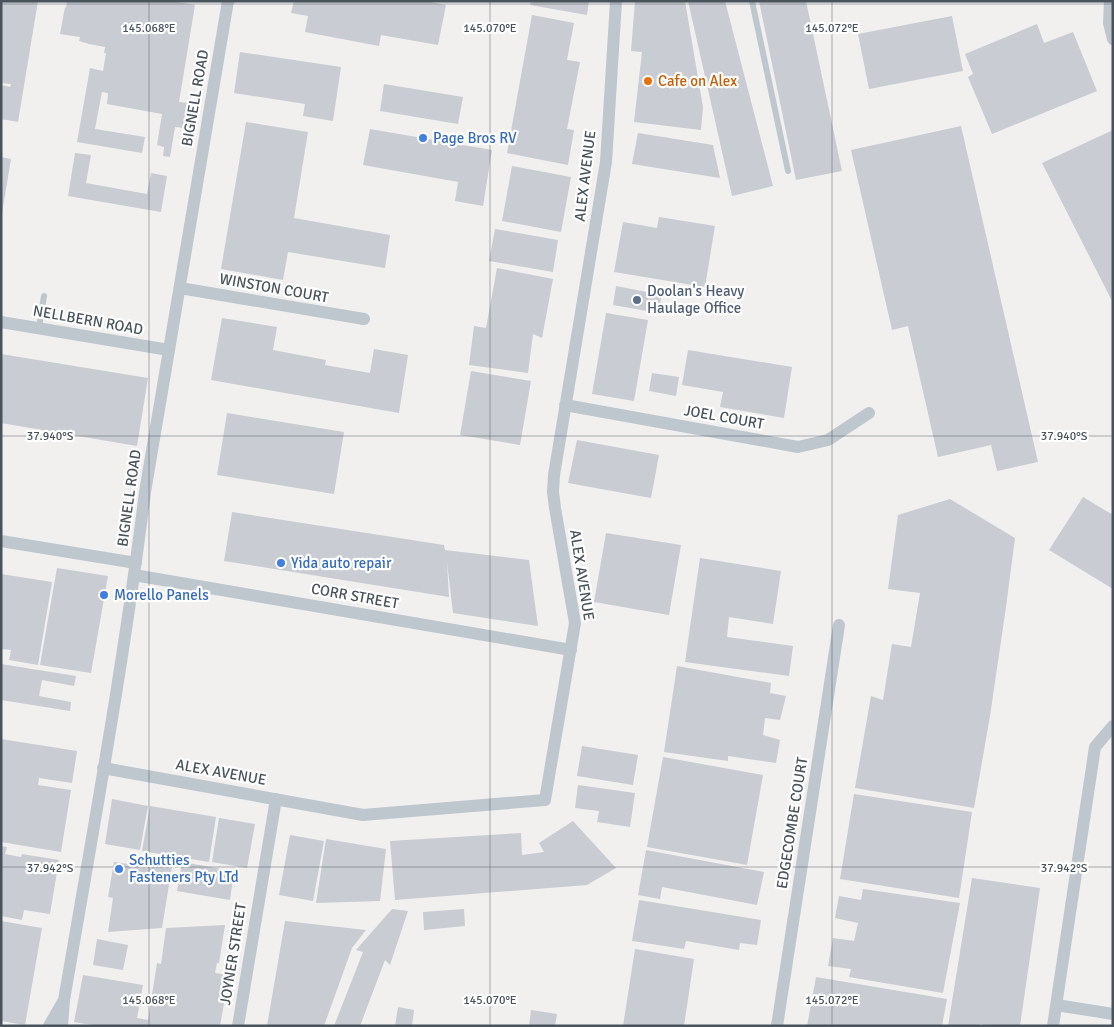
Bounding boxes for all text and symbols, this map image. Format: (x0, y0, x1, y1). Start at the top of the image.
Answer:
text: 145.068°E (122, 21, 176, 36)
text: 145.070°E (463, 21, 517, 36)
text: 145.072°E (805, 21, 859, 36)
street label: BIGNELL ROAD (178, 48, 212, 148)
place label: Cafe on Alex (658, 72, 737, 90)
marker: Cafe on Alex (642, 75, 654, 87)
place label: Page Bros RV (433, 129, 517, 147)
street label: ALEX AVENUE (570, 129, 600, 223)
marker: Page Bros RV (417, 132, 429, 144)
street label: WINSTON COURT (218, 270, 331, 307)
place label: Doolan's Heavy Haulage Office (647, 282, 744, 317)
marker: Doolan's Heavy Haulage Office (631, 294, 643, 306)
street label: NELLBERN ROAD (32, 301, 144, 339)
street label: JOEL COURT (683, 401, 766, 433)
text: 37.940°S (27, 429, 74, 444)
text: 37.940°S (1041, 429, 1088, 444)
street label: BIGNELL ROAD (113, 448, 145, 548)
street label: ALEX AVENUE (566, 528, 598, 622)
place label: Yida auto repair (291, 554, 392, 572)
marker: Yida auto repair (275, 557, 287, 569)
street label: CORR STREET (310, 579, 401, 613)
place label: Morello Panels (114, 586, 209, 604)
marker: Morello Panels (98, 589, 110, 601)
street label: ALEX AVENUE (174, 755, 268, 789)
street label: EDGECOMBE COURT (773, 755, 811, 890)
place label: Schutties Fasteners Pty LTd (129, 851, 239, 886)
text: 37.942°S (27, 861, 74, 876)
text: 37.942°S (1041, 861, 1088, 876)
marker: Schutties Fasteners Pty LTd (113, 863, 125, 875)
street label: JOYNER STREET (216, 901, 250, 1006)
text: 145.068°E (122, 993, 176, 1008)
text: 145.070°E (463, 993, 517, 1008)
text: 145.072°E (805, 993, 859, 1008)

